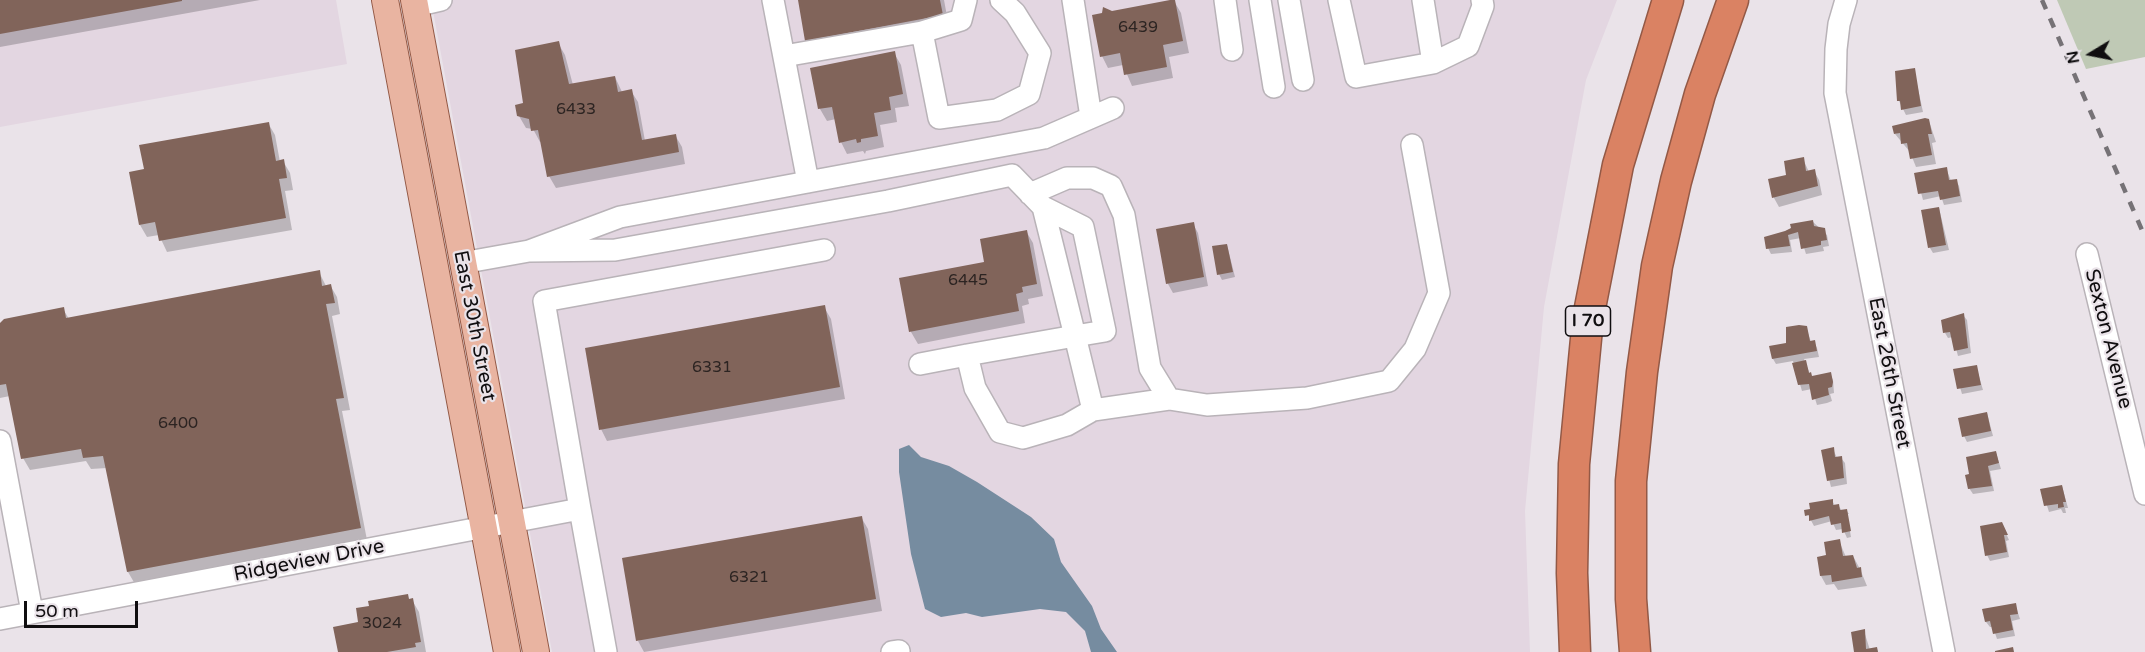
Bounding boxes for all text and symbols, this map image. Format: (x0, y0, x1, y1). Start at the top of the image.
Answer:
house number: 6439 (1118, 18, 1158, 38)
north arrow (2061, 24, 2121, 84)
text: N (2062, 49, 2084, 65)
house number: 6433 (556, 100, 596, 120)
street label: East 30th Street (448, 248, 500, 404)
street label: Sexton Avenue (2079, 267, 2137, 411)
house number: 6445 (948, 271, 988, 291)
street label: East 26th Street (1863, 295, 1915, 451)
road number: I 70 (1566, 306, 1610, 336)
house number: 6331 (692, 358, 732, 378)
house number: 6400 (158, 414, 198, 434)
street label: Ridgeview Drive (232, 535, 386, 587)
house number: 6321 (729, 568, 769, 588)
scale bar (27, 589, 141, 627)
text: 50 m (35, 600, 79, 622)
house number: 3024 (362, 614, 402, 634)

